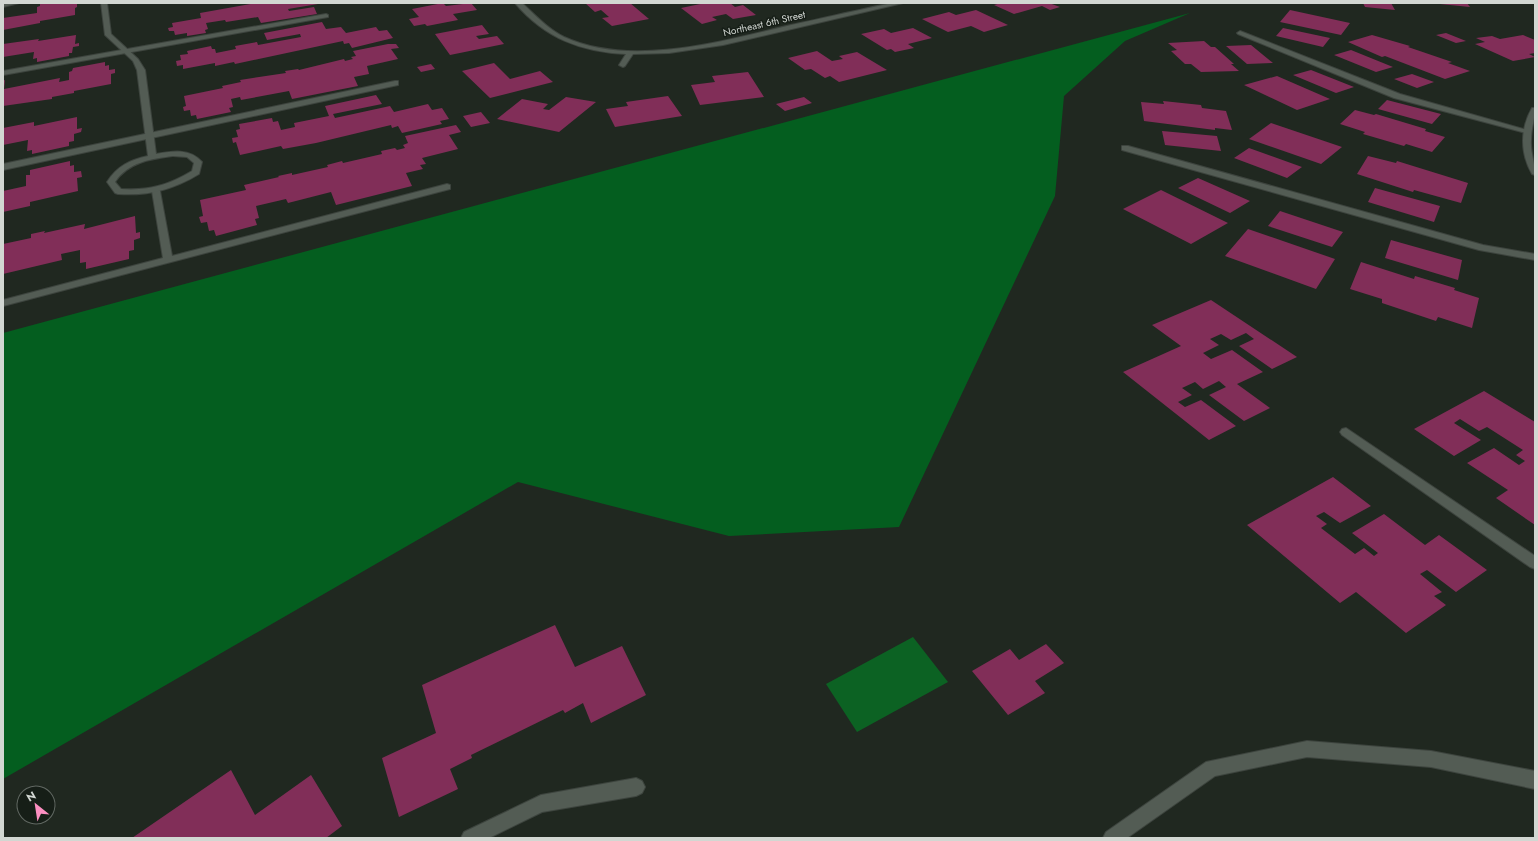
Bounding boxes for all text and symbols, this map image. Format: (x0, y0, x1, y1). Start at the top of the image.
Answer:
street label: Northeast 6th Street (722, 7, 807, 40)
north arrow (16, 785, 56, 825)
text: N (23, 787, 39, 805)

